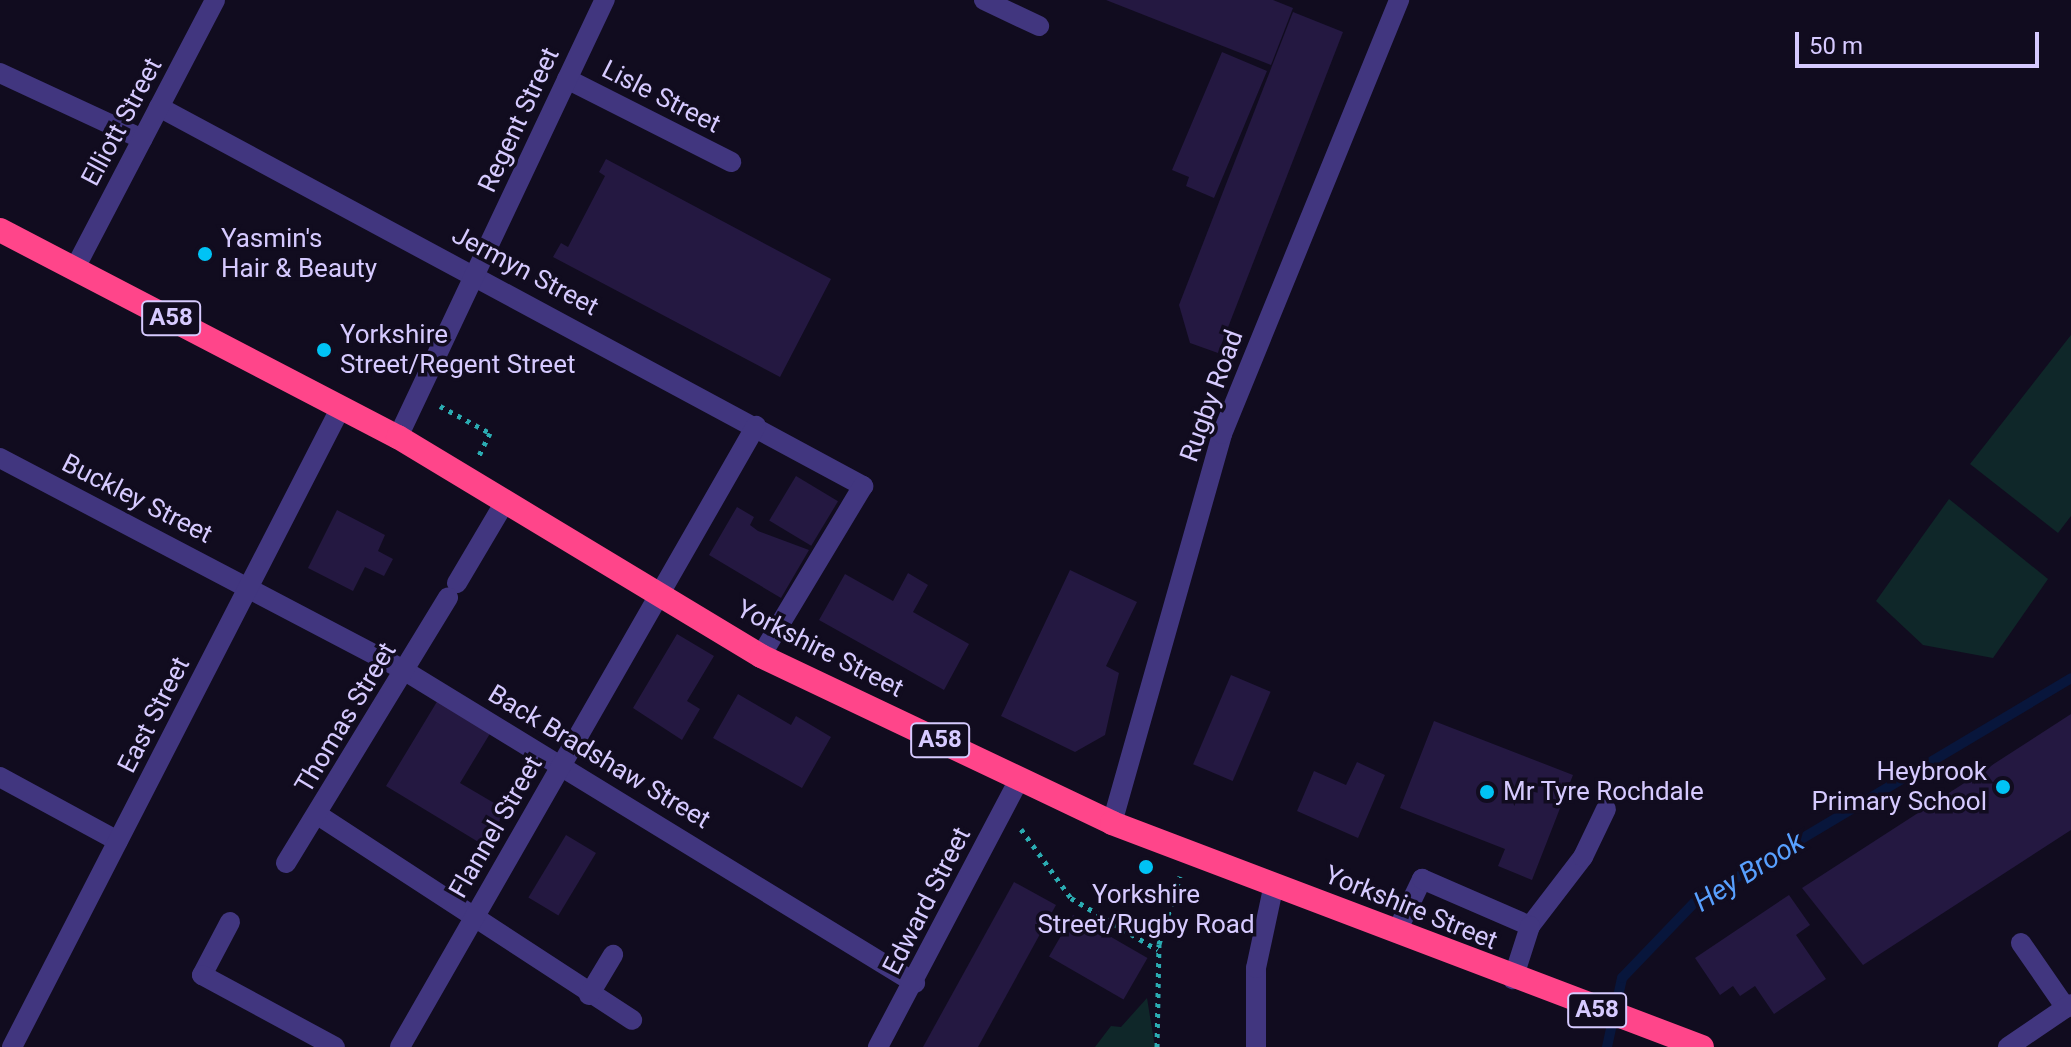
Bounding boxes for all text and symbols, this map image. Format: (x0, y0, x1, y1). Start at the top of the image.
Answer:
scale bar (1799, 16, 2043, 66)
text: 50 m (1809, 32, 1863, 60)
street label: Regent Street (472, 43, 566, 197)
street label: Elliott Street (75, 53, 169, 191)
street label: Lisle Street (596, 54, 726, 140)
street label: Jermyn Street (446, 219, 604, 323)
place label: Yasmin's Hair & Beauty (221, 223, 377, 284)
marker: Yasmin's Hair & Beauty (196, 245, 214, 263)
road number: A58 (141, 298, 201, 338)
place label: Yorkshire Street/Regent Street (340, 319, 575, 380)
street label: Rugby Road (1174, 326, 1250, 466)
marker: Yorkshire Street/Regent Street (315, 341, 333, 359)
street label: Buckley Street (57, 448, 217, 550)
street label: Yorkshire Street (731, 594, 909, 704)
street label: Thomas Street (289, 637, 403, 799)
street label: East Street (112, 652, 196, 778)
street label: Back Bradshaw Street (482, 678, 716, 836)
road number: A58 (910, 720, 970, 760)
street label: Flannel Street (443, 750, 549, 904)
place label: Heybrook Primary School (1811, 756, 1987, 818)
place label: Mr Tyre Rochdale (1503, 776, 1704, 808)
marker: Heybrook Primary School (1994, 778, 2012, 796)
marker: Mr Tyre Rochdale (1478, 783, 1496, 801)
street label: Edward Street (877, 822, 977, 980)
water label: Hey Brook (1688, 825, 1810, 919)
marker: Yorkshire Street/Rugby Road (1137, 858, 1155, 876)
street label: Yorkshire Street (1320, 859, 1502, 957)
place label: Yorkshire Street/Rugby Road (1037, 879, 1255, 940)
road number: A58 (1567, 990, 1627, 1030)

